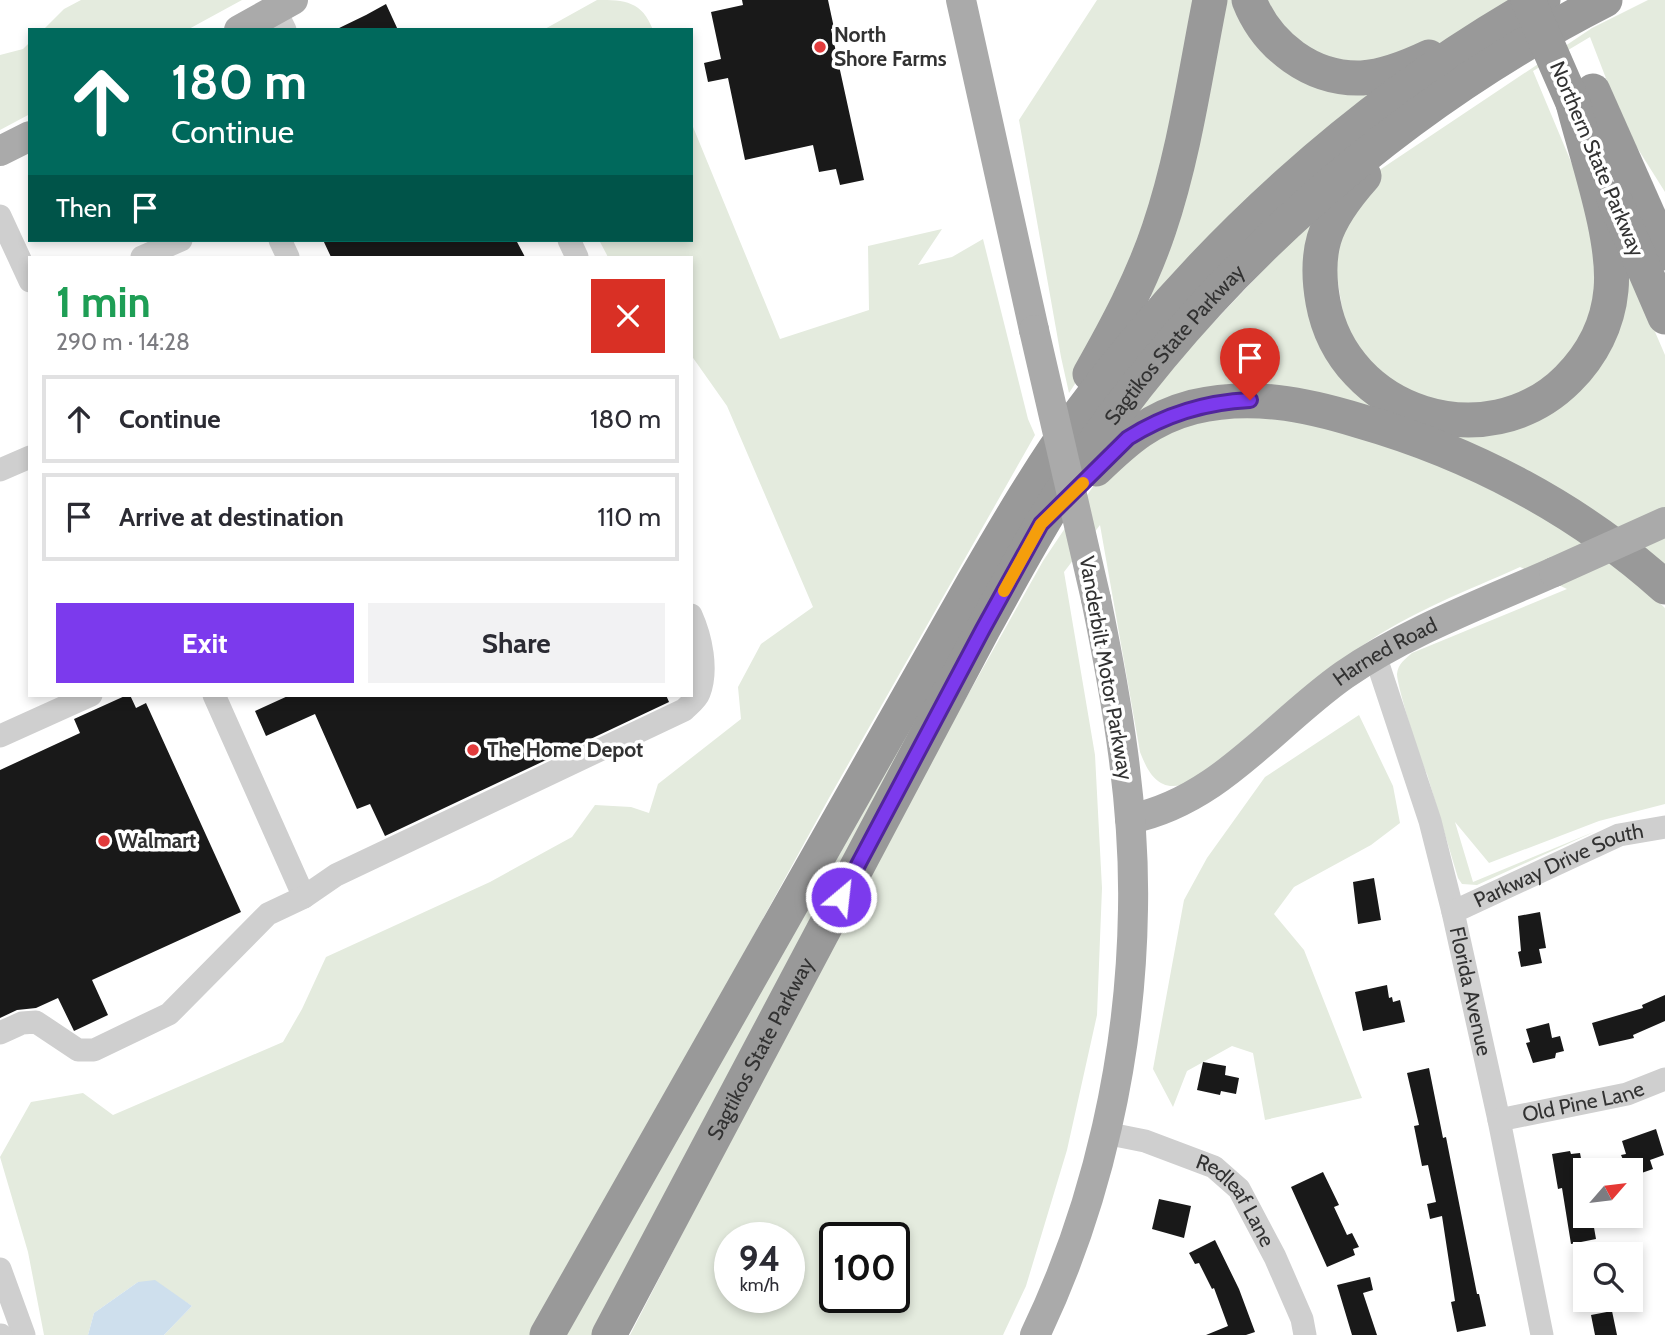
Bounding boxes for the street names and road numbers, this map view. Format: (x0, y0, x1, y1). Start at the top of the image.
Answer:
street label: Northern State Parkway (1545, 57, 1650, 261)
street label: Sagtikos State Parkway (1099, 259, 1250, 429)
street label: Vanderbilt Motor Parkway (1074, 554, 1139, 782)
street label: Harned Road (1328, 612, 1441, 691)
street label: Parkway Drive South (1470, 818, 1645, 913)
street label: Florida Avenue (1445, 924, 1498, 1058)
street label: Sagtikos State Parkway (702, 953, 819, 1144)
street label: Old Pine Lane (1520, 1075, 1648, 1127)
street label: Redleaf Lane (1193, 1148, 1280, 1251)

